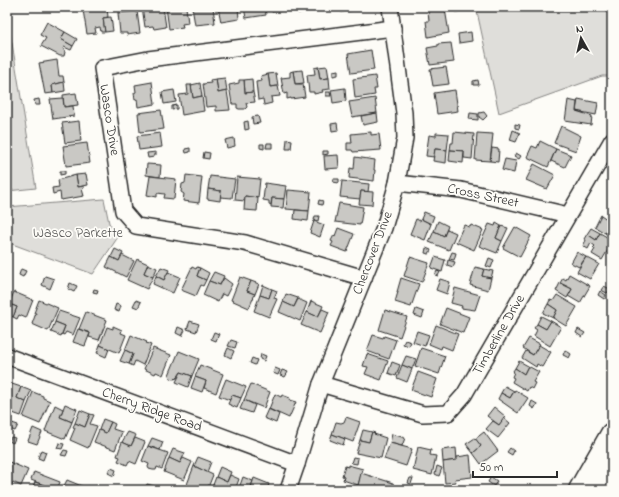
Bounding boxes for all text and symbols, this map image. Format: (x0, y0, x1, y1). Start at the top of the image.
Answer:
north arrow (561, 18, 601, 58)
text: N (575, 21, 585, 38)
street label: Wasco Drive (93, 83, 125, 158)
street label: Cross Street (445, 178, 521, 214)
street label: Chercover Drive (347, 208, 399, 298)
park label: Wasco Parkette (33, 223, 124, 244)
street label: Timberline Drive (467, 290, 531, 379)
street label: Cherry Ridge Road (99, 382, 205, 439)
scale bar (473, 453, 557, 479)
text: 50 m (479, 459, 503, 477)

